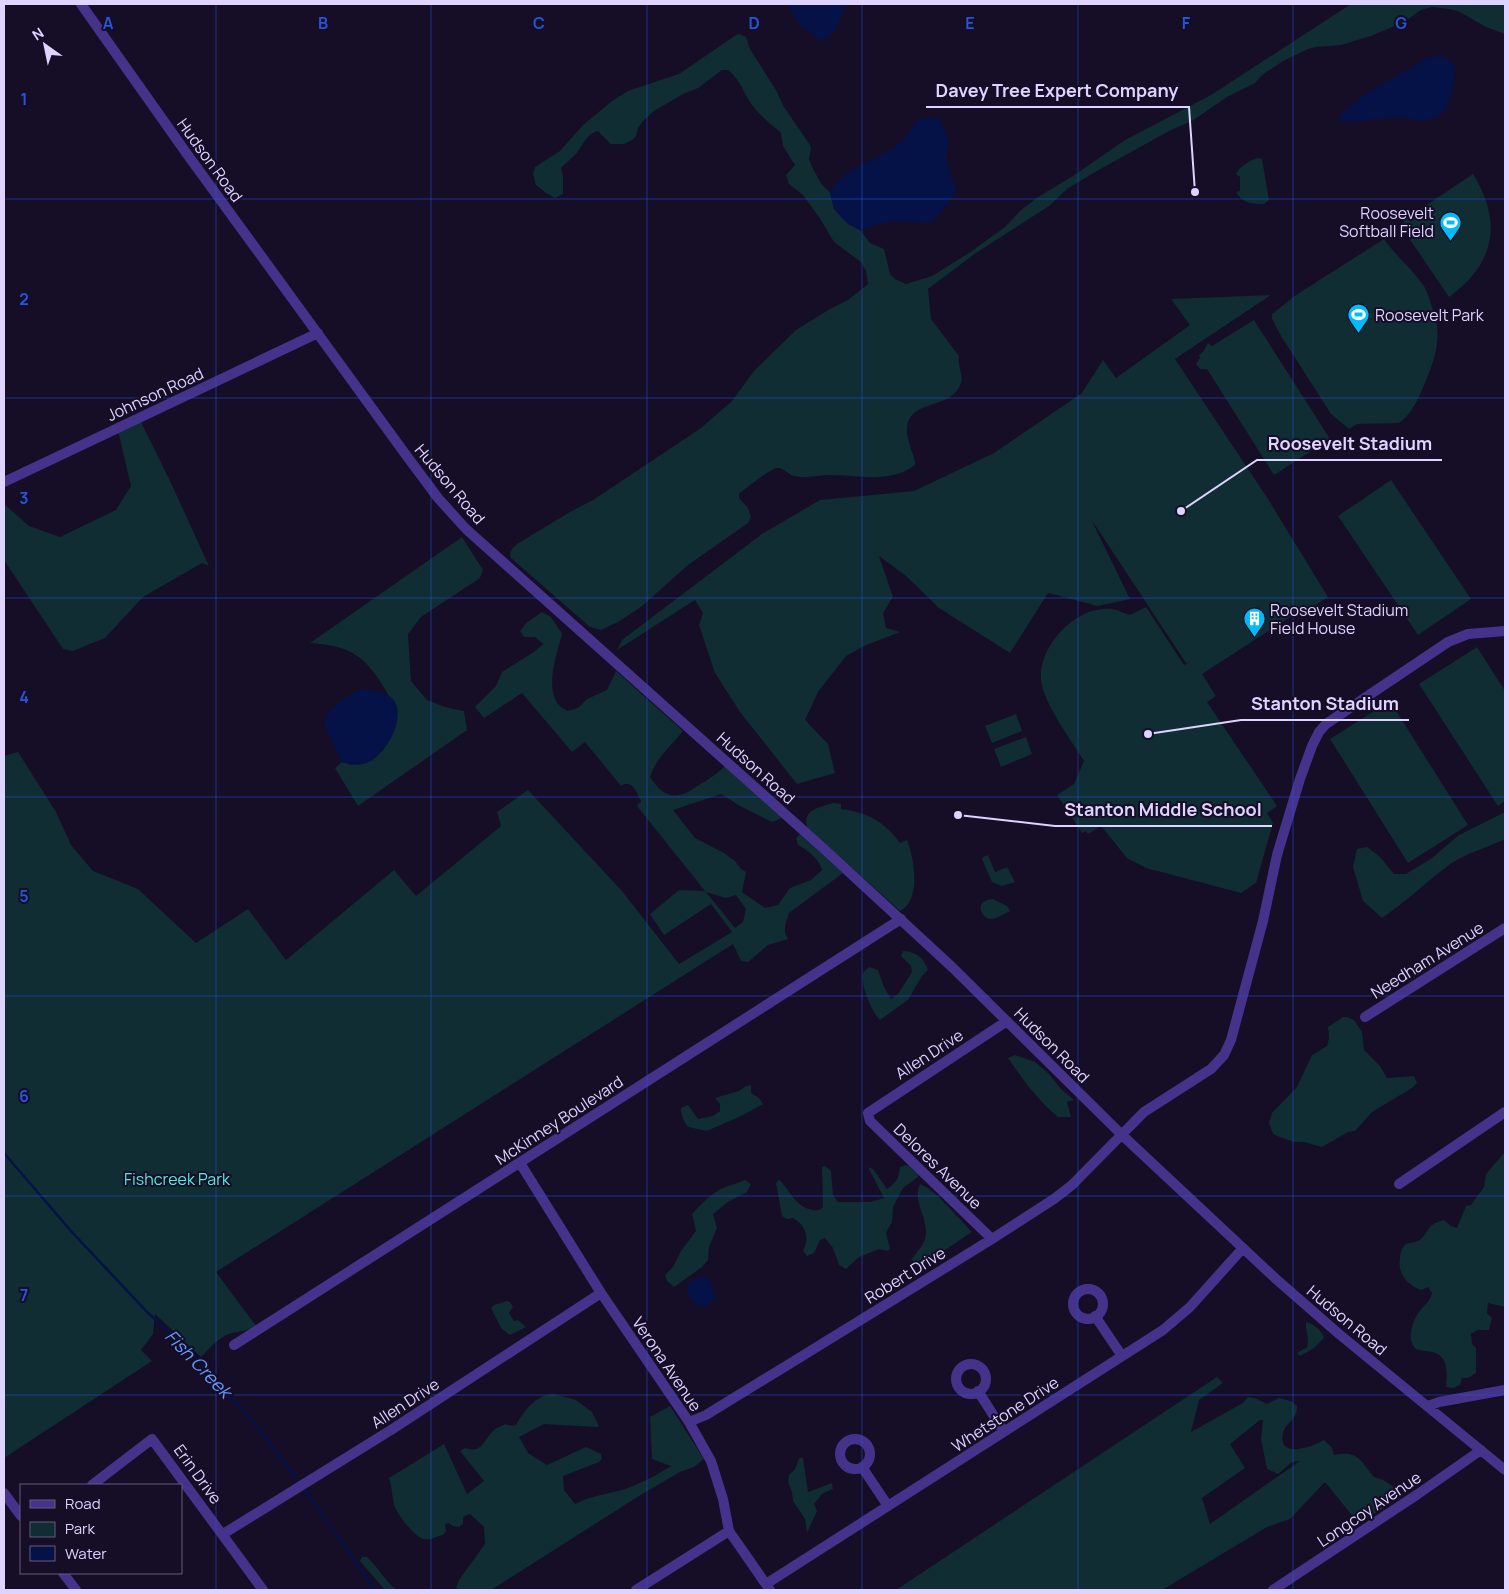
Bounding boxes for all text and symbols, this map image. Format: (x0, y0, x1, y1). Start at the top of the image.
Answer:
text: A (103, 12, 114, 34)
text: B (318, 12, 328, 34)
text: C (533, 12, 545, 34)
text: D (748, 12, 760, 34)
text: E (965, 12, 975, 34)
text: F (1182, 12, 1191, 34)
text: G (1395, 12, 1407, 34)
north arrow (20, 20, 70, 70)
text: N (28, 23, 47, 44)
callout: Davey Tree Expert Company (926, 74, 1189, 107)
text: Davey Tree Expert Company (936, 78, 1178, 102)
text: 1 (20, 88, 28, 110)
street label: Hudson Road (172, 114, 248, 206)
place label: Roosevelt Softball Field (1339, 202, 1434, 242)
sports icon: Roosevelt Softball Field (1438, 210, 1462, 241)
text: 2 (19, 288, 29, 310)
sports icon: Roosevelt Park (1347, 303, 1371, 334)
place label: Roosevelt Park (1375, 304, 1485, 326)
street label: Johnson Road (103, 362, 207, 426)
callout: Roosevelt Stadium (1257, 427, 1442, 460)
text: Roosevelt Stadium (1268, 431, 1432, 455)
street label: Hudson Road (410, 439, 490, 529)
text: 3 (19, 487, 29, 509)
place label: Roosevelt Stadium Field House (1270, 599, 1408, 639)
building icon: Roosevelt Stadium Field House (1242, 607, 1266, 638)
text: 4 (19, 686, 29, 708)
callout: Stanton Stadium (1241, 687, 1409, 720)
text: Stanton Stadium (1251, 691, 1399, 715)
street label: Hudson Road (712, 727, 800, 809)
callout: Stanton Middle School (1055, 793, 1272, 826)
text: Stanton Middle School (1064, 797, 1262, 821)
text: 5 (19, 885, 29, 907)
street label: Needham Avenue (1366, 916, 1488, 1004)
street label: Hudson Road (1009, 1002, 1095, 1088)
street label: Allen Drive (891, 1024, 967, 1084)
street label: McKinney Boulevard (491, 1070, 627, 1170)
text: 6 (19, 1085, 29, 1107)
street label: Delores Avenue (889, 1118, 987, 1214)
park label: Fishcreek Park (124, 1168, 231, 1190)
street label: Robert Drive (861, 1242, 949, 1308)
street label: Hudson Road (1302, 1280, 1392, 1360)
text: 7 (20, 1284, 28, 1306)
street label: Verona Avenue (627, 1312, 707, 1416)
water label: Fish Creek (160, 1324, 239, 1405)
street label: Whetstone Drive (947, 1371, 1063, 1457)
street label: Allen Drive (367, 1373, 443, 1433)
street label: Erin Drive (169, 1440, 227, 1508)
street label: Longcoy Avenue (1313, 1466, 1425, 1552)
legend (20, 1484, 182, 1574)
text: Road (65, 1493, 101, 1514)
text: Park (65, 1518, 95, 1539)
text: Water (65, 1543, 107, 1564)

